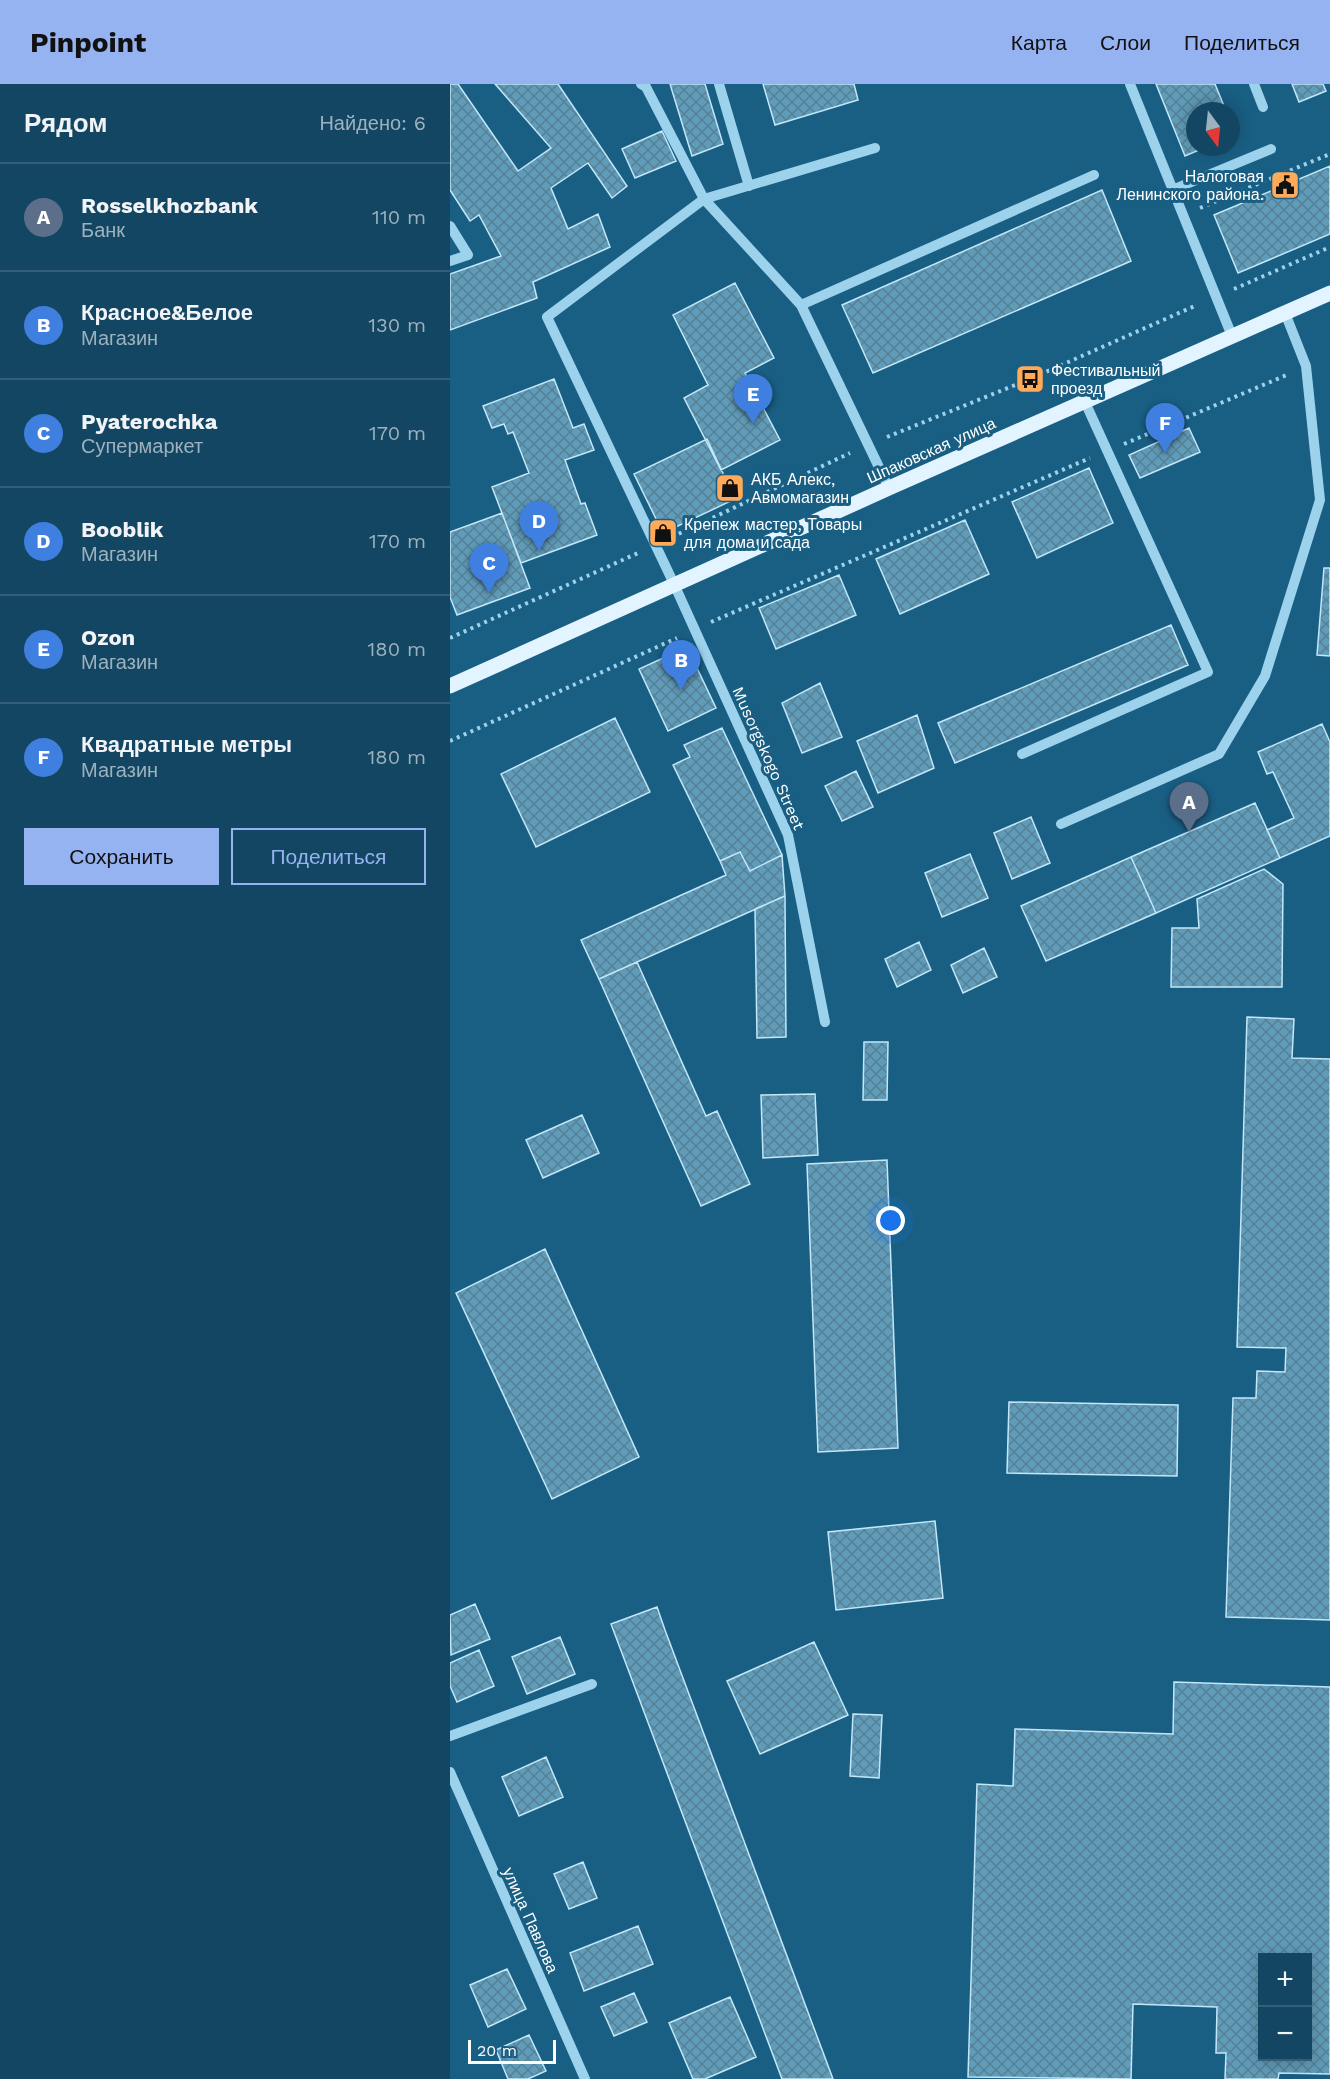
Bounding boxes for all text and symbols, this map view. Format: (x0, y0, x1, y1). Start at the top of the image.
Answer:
text: Pinpoint (30, 26, 146, 59)
text: Карта (1011, 30, 1067, 55)
text: Слои (1100, 30, 1151, 55)
text: Поделиться (1184, 30, 1300, 55)
north arrow (1186, 102, 1240, 156)
text: Рядом (24, 108, 107, 138)
text: Найдено: 6 (319, 111, 426, 135)
place label: Налоговая Ленинского района. (1116, 167, 1264, 204)
public building icon: Налоговая Ленинского района. (1269, 169, 1301, 201)
text: Rosselkhozbank (81, 193, 258, 218)
text: A (37, 205, 50, 229)
text: 110 m (372, 205, 426, 229)
text: Банк (81, 218, 125, 242)
text: Красное&Белое (81, 300, 253, 325)
text: B (37, 313, 50, 337)
text: 130 m (368, 313, 426, 337)
text: Магазин (81, 326, 158, 350)
place label: Фестивальный проезд (1051, 361, 1161, 398)
bus stop icon: Фестивальный проезд (1014, 363, 1046, 395)
pin: E (734, 374, 772, 424)
pin: F (1146, 404, 1184, 453)
text: Pyaterochka (81, 409, 217, 434)
street label: Шпаковская улица (864, 413, 999, 487)
text: C (37, 421, 50, 445)
text: 170 m (369, 421, 426, 445)
text: Супермаркет (81, 434, 203, 458)
place label: АКБ Алекс, Авмомагазин (751, 470, 849, 507)
shop icon: АКБ Алекс, Авмомагазин (714, 472, 746, 504)
pin: D (520, 502, 559, 551)
place label: Крепеж мастер, Товары для дома и сада (684, 515, 862, 552)
text: Booblik (81, 517, 163, 542)
shop icon: Крепеж мастер, Товары для дома и сада (647, 517, 679, 549)
text: D (36, 529, 51, 553)
text: 170 m (369, 529, 426, 553)
text: Магазин (81, 542, 158, 566)
pin: C (470, 544, 508, 593)
text: Ozon (81, 625, 135, 650)
text: E (37, 637, 50, 661)
text: 180 m (368, 637, 426, 661)
pin: B (662, 640, 700, 690)
text: Магазин (81, 650, 158, 674)
street label: Musorgskogo Street (728, 684, 809, 833)
text: Квадратные метры (81, 732, 292, 757)
text: F (37, 745, 50, 769)
text: 180 m (368, 745, 426, 769)
text: Магазин (81, 758, 158, 782)
pin: A (1170, 782, 1208, 832)
button: Сохранить (24, 828, 219, 885)
button: Поделиться (231, 828, 426, 885)
your location (876, 1206, 905, 1235)
street label: улица Павлова (499, 1864, 562, 1976)
map controls (1258, 1953, 1312, 2061)
button: + (1258, 1953, 1312, 2007)
button: − (1258, 2007, 1312, 2061)
scale bar (468, 2037, 556, 2064)
text: 20 m (477, 2041, 517, 2060)

